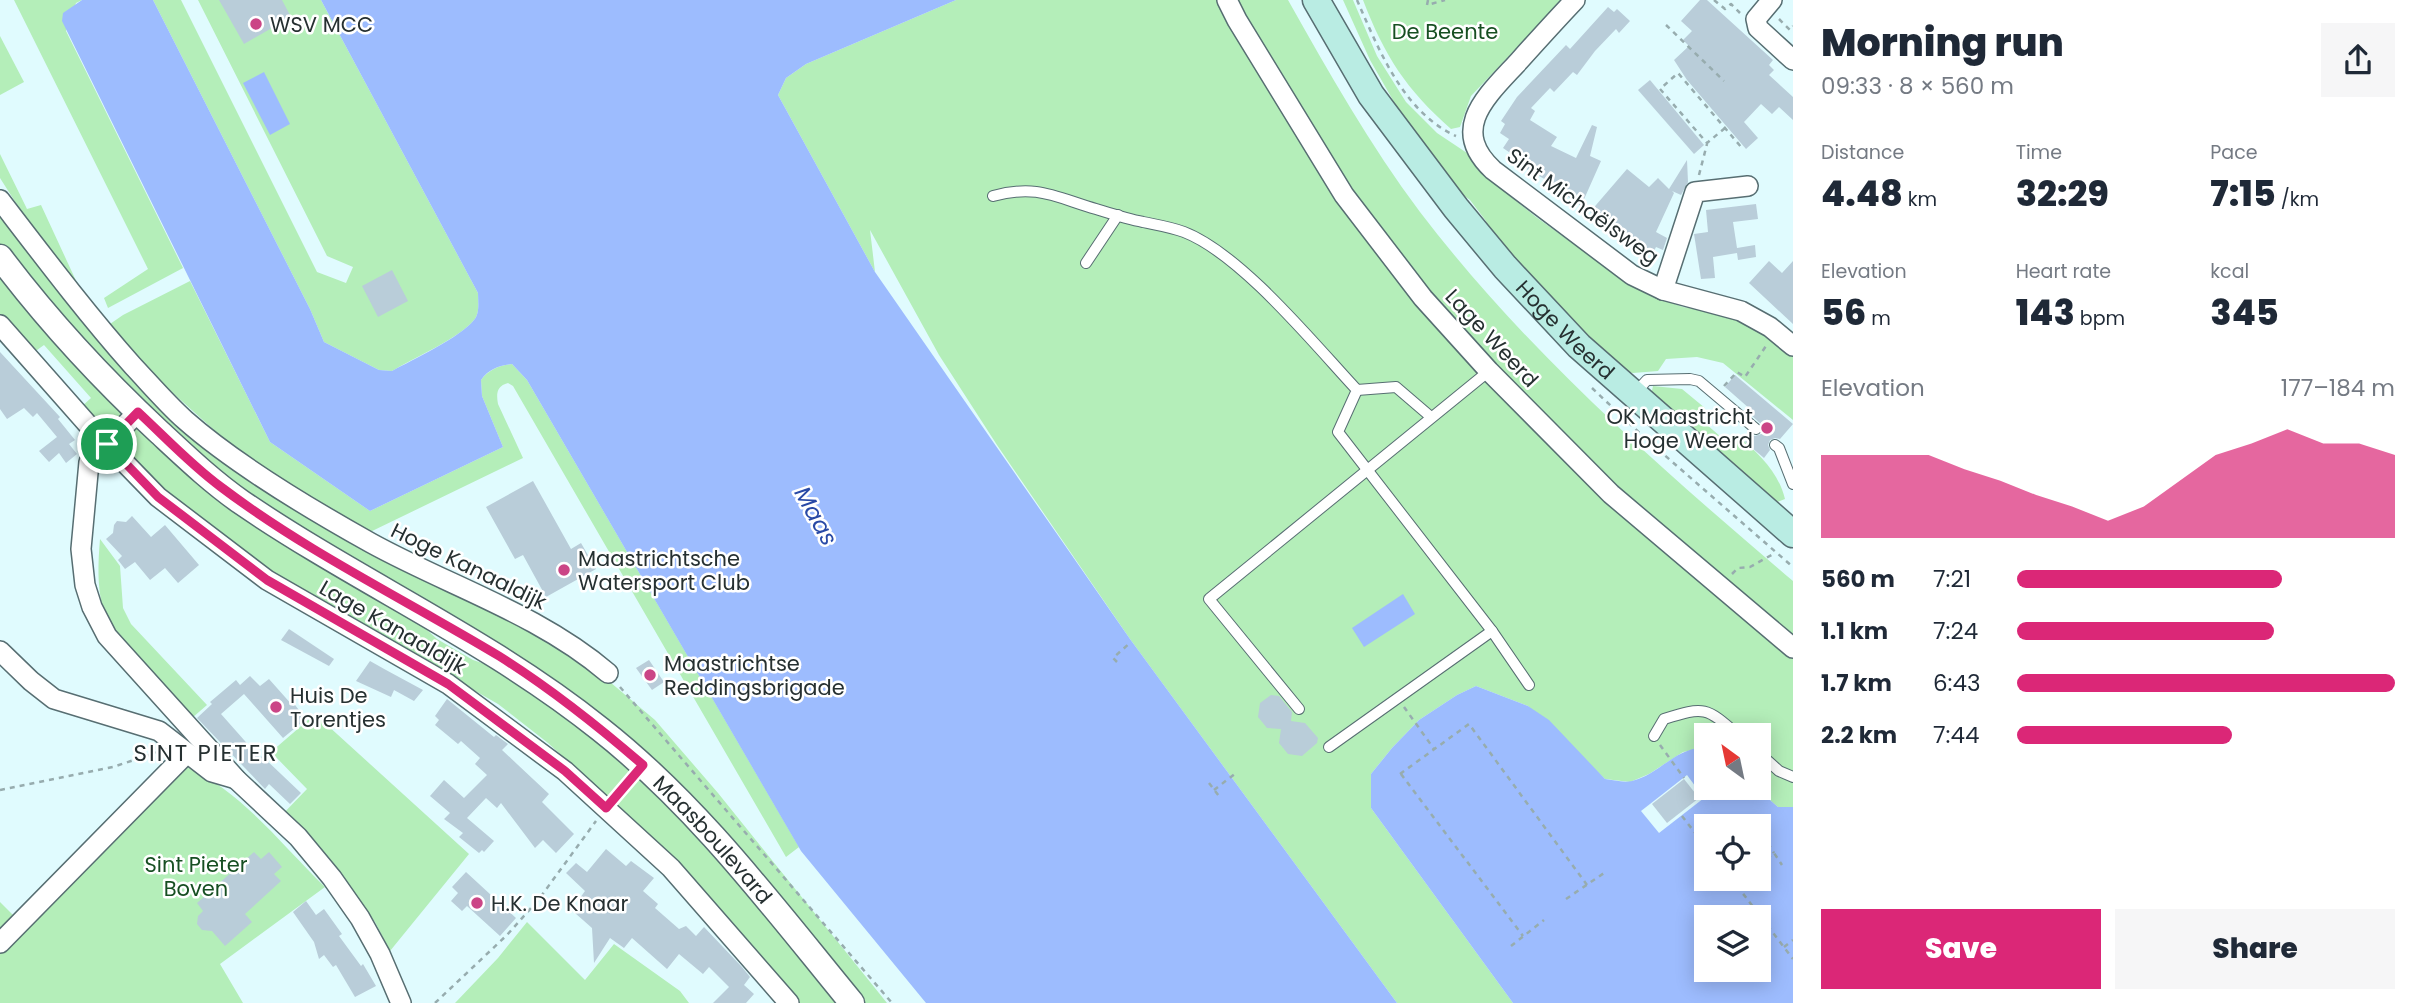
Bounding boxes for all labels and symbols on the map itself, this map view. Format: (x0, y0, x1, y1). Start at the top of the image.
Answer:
place label: WSV MCC (270, 10, 373, 39)
marker: WSV MCC (248, 16, 264, 32)
park label: De Beente (1392, 17, 1498, 46)
street label: Sint Michaëlsweg (1501, 141, 1665, 271)
street label: Hoge Weerd (1510, 273, 1621, 386)
street label: Lage Weerd (1439, 283, 1545, 393)
place label: OK Maastricht Hoge Weerd (1606, 402, 1753, 455)
pin (77, 414, 137, 474)
marker: OK Maastricht Hoge Weerd (1759, 420, 1775, 436)
water label: Maas (787, 481, 845, 551)
street label: Hoge Kanaaldijk (386, 516, 552, 616)
place label: Maastrichtsche Watersport Club (578, 544, 750, 597)
marker: Maastrichtsche Watersport Club (556, 562, 572, 578)
street label: Lage Kanaaldijk (314, 573, 472, 681)
place label: Maastrichtse Reddingsbrigade (664, 649, 845, 702)
marker: Maastrichtse Reddingsbrigade (642, 667, 658, 683)
place label: Huis De Torentjes (290, 681, 386, 734)
marker: Huis De Torentjes (268, 699, 284, 715)
north arrow (1694, 723, 1771, 800)
district label: SINT PIETER (134, 737, 278, 769)
street label: Maasboulevard (647, 768, 779, 910)
park label: Sint Pieter Boven (144, 850, 248, 903)
place label: H.K. De Knaar (491, 889, 628, 918)
marker: H.K. De Knaar (469, 895, 485, 911)

